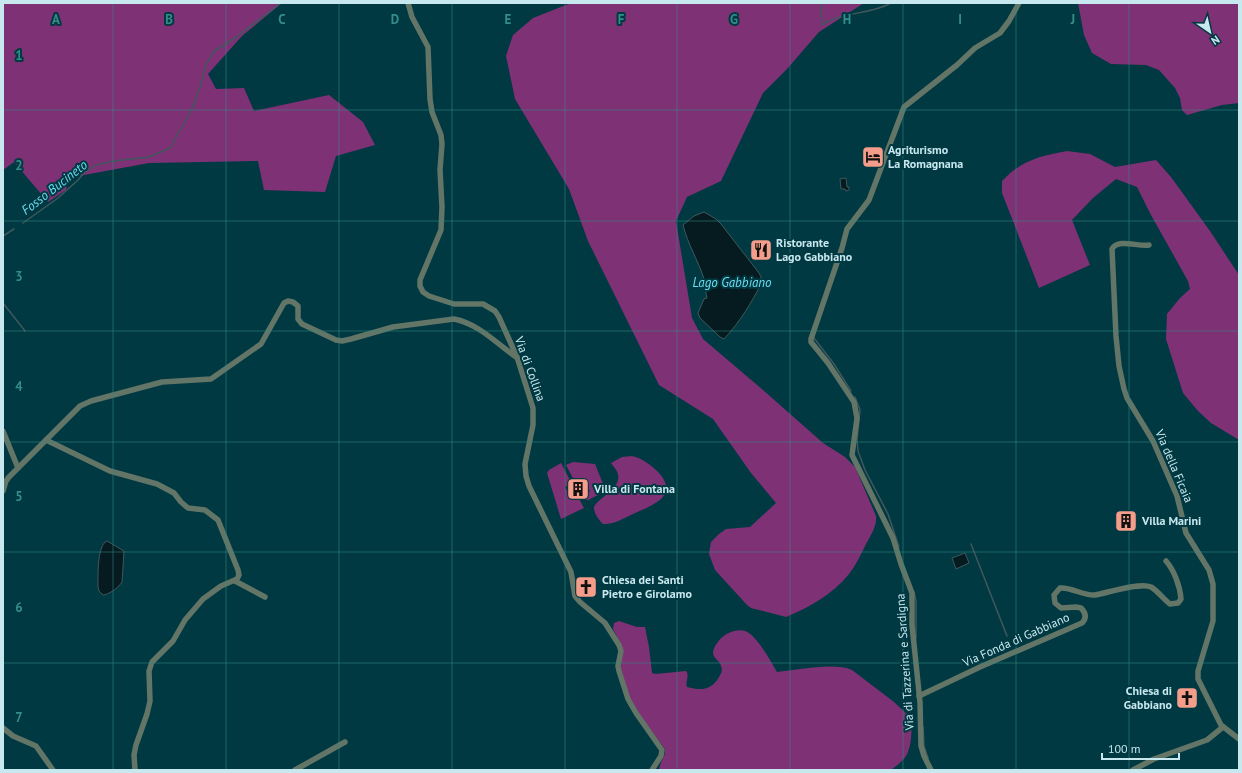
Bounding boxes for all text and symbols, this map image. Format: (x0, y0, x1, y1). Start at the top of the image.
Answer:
text: A (52, 11, 60, 28)
text: B (165, 11, 173, 28)
text: C (278, 11, 286, 28)
text: D (391, 11, 399, 28)
text: E (505, 11, 512, 28)
text: F (618, 11, 625, 28)
text: G (730, 11, 738, 28)
text: H (843, 11, 851, 28)
text: I (958, 11, 962, 28)
text: J (1070, 11, 1075, 28)
north arrow (1190, 12, 1230, 52)
text: N (1209, 32, 1223, 48)
text: 1 (15, 47, 23, 64)
place label: Agriturismo La Romagnana (888, 142, 963, 171)
hotel icon: Agriturismo La Romagnana (860, 144, 886, 170)
water label: Fosso Bucineto (18, 156, 91, 218)
text: 2 (15, 157, 23, 174)
place label: Ristorante Lago Gabbiano (776, 235, 853, 264)
restaurant icon: Ristorante Lago Gabbiano (748, 237, 774, 263)
text: 3 (15, 268, 23, 285)
water label: Lago Gabbiano (692, 274, 772, 291)
street label: Via di Collina (512, 334, 549, 403)
text: 4 (15, 378, 23, 395)
street label: Via della Ficaia (1152, 426, 1197, 505)
building icon: Villa di Fontana (565, 476, 591, 502)
place label: Villa di Fontana (593, 481, 675, 496)
text: 5 (15, 488, 23, 505)
building icon: Villa Marini (1113, 508, 1139, 534)
place label: Villa Marini (1141, 513, 1201, 528)
place label: Chiesa dei Santi Pietro e Girolamo (602, 572, 692, 601)
church icon: Chiesa dei Santi Pietro e Girolamo (573, 574, 599, 600)
street label: Via di Tazzerina e Sardigna (892, 593, 917, 732)
text: 6 (15, 599, 23, 616)
street label: Via Fonda di Gabbiano (959, 609, 1072, 670)
place label: Chiesa di Gabbiano (1124, 683, 1173, 712)
church icon: Chiesa di Gabbiano (1174, 685, 1200, 711)
text: 7 (15, 709, 23, 726)
scale bar (1102, 735, 1179, 761)
text: 100 m (1108, 741, 1141, 756)

